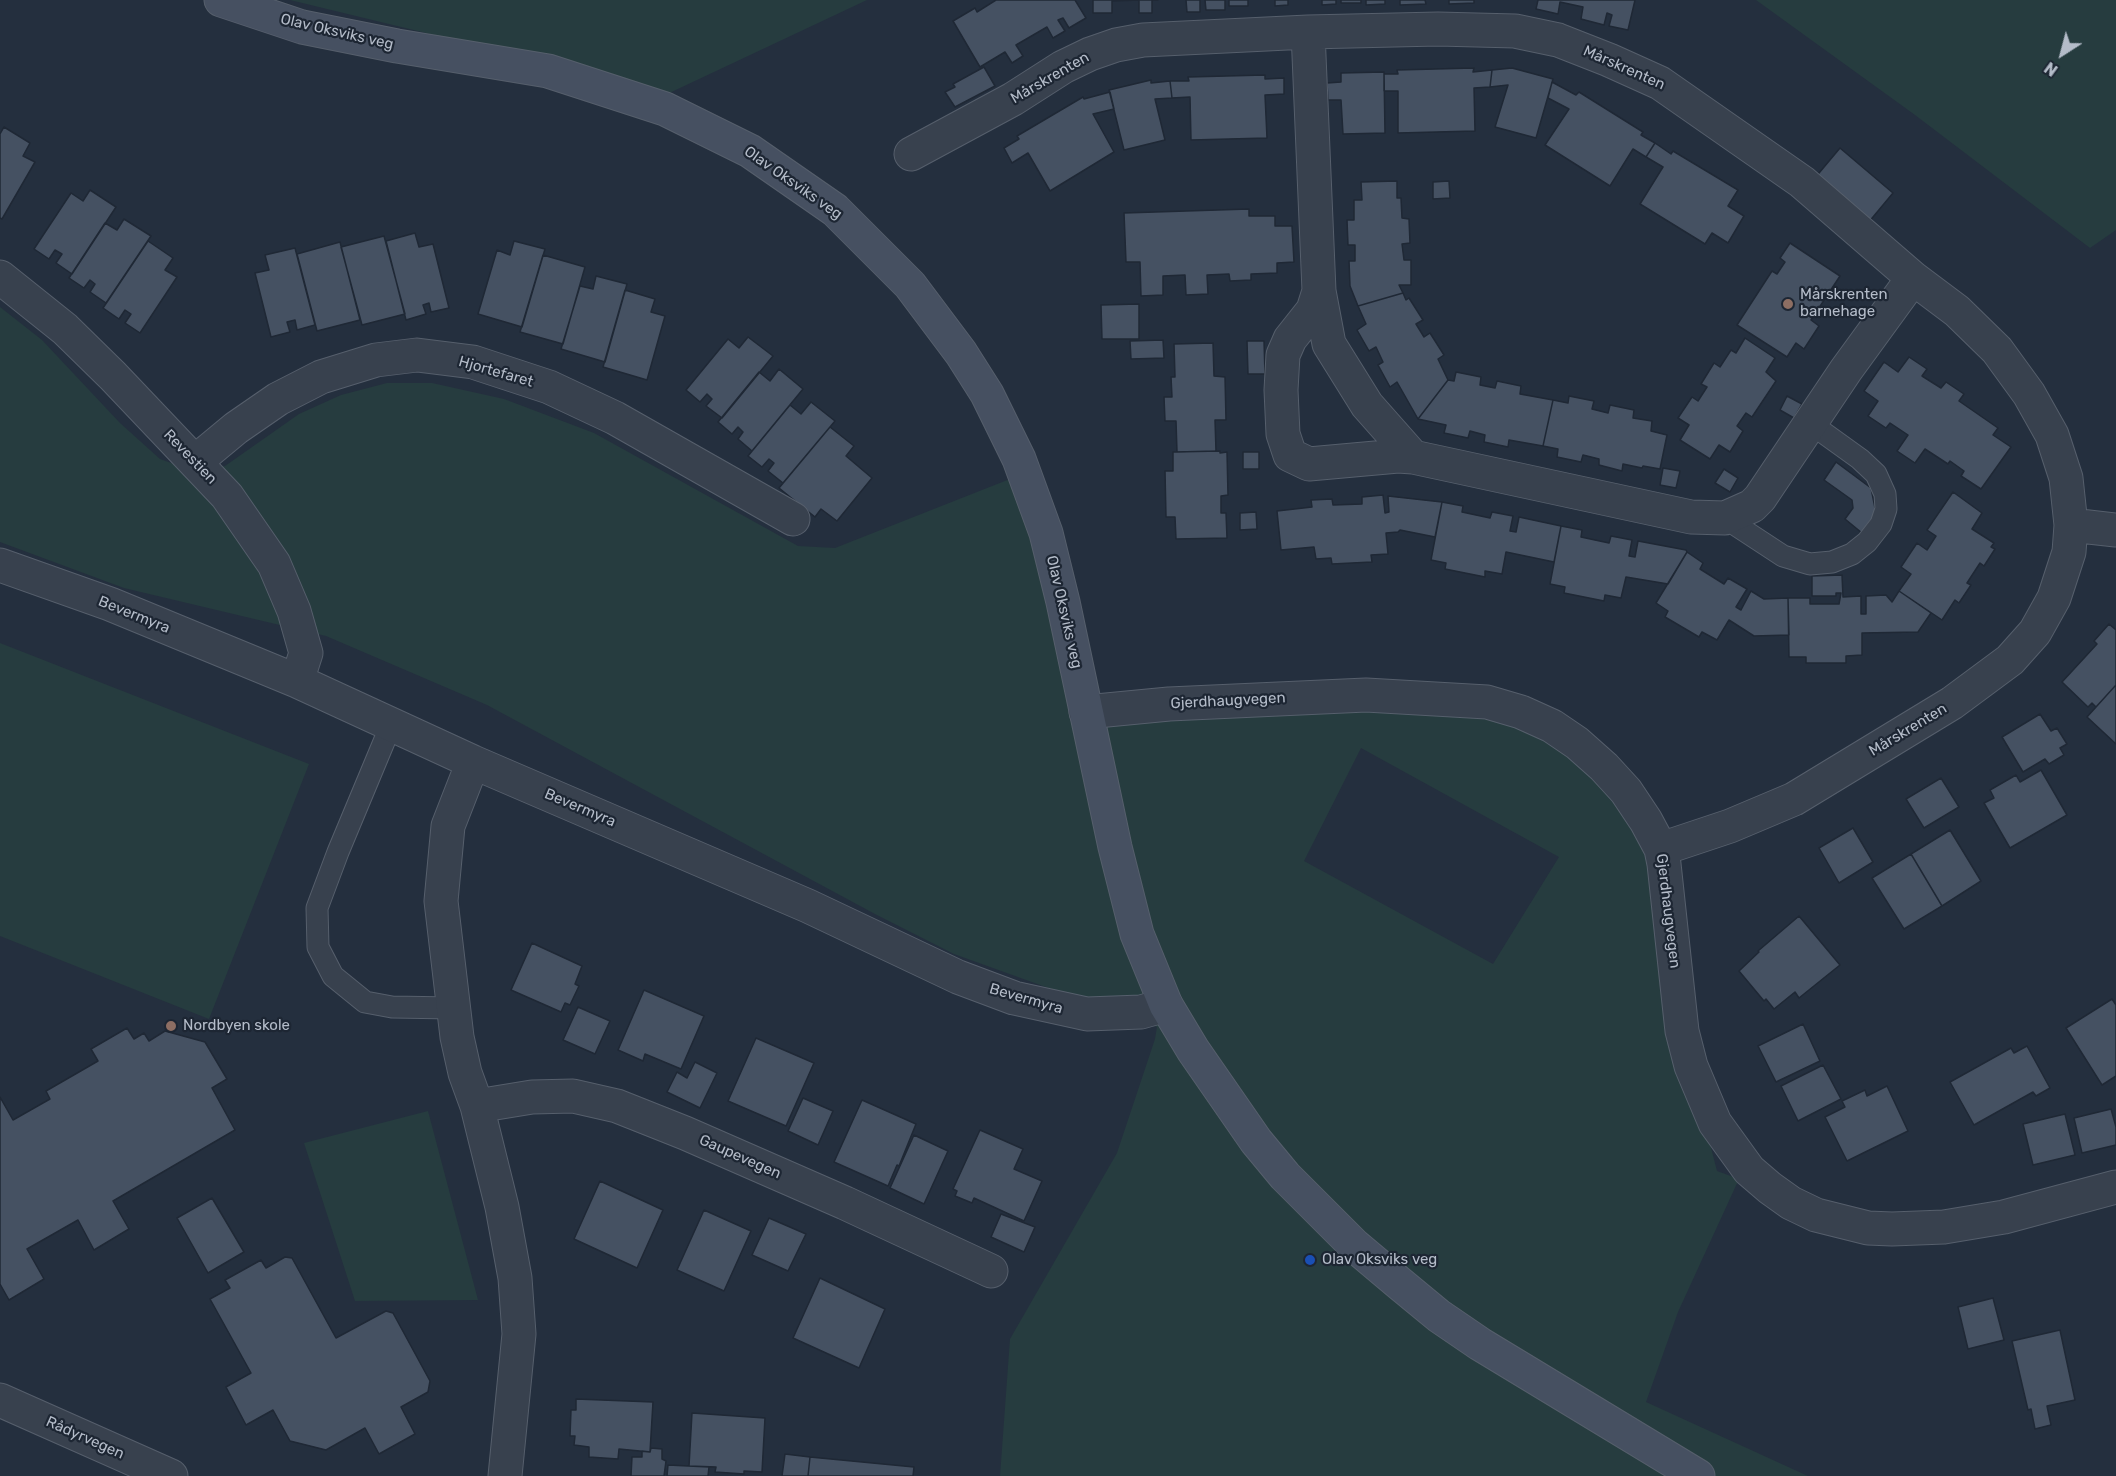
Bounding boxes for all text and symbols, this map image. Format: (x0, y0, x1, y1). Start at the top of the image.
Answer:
street label: Olav Oksviks veg (279, 10, 395, 54)
north arrow (2032, 24, 2092, 84)
street label: Mårskrenten (1580, 42, 1668, 94)
street label: Mårskrenten (1008, 48, 1092, 108)
text: N (2041, 58, 2061, 80)
street label: Olav Oksviks veg (741, 143, 845, 223)
place label: Mårskrenten barnehage (1800, 286, 1888, 321)
marker: Mårskrenten barnehage (1781, 297, 1795, 311)
street label: Hjortefaret (457, 353, 535, 391)
street label: Revestien (160, 426, 220, 488)
street label: Olav Oksviks veg (1042, 554, 1086, 670)
street label: Bevermyra (96, 593, 172, 637)
street label: Gjerdhaugvegen (1170, 689, 1286, 713)
street label: Mårskrenten (1866, 700, 1950, 760)
street label: Bevermyra (542, 785, 618, 831)
street label: Gjerdhaugvegen (1652, 853, 1684, 969)
street label: Bevermyra (987, 980, 1065, 1018)
place label: Nordbyen skole (183, 1017, 290, 1035)
marker: Nordbyen skole (164, 1019, 178, 1033)
street label: Gaupevegen (696, 1131, 784, 1183)
place label: Olav Oksviks veg (1322, 1251, 1437, 1269)
marker: Olav Oksviks veg (1303, 1253, 1317, 1267)
street label: Rådyrvegen (43, 1413, 127, 1463)

